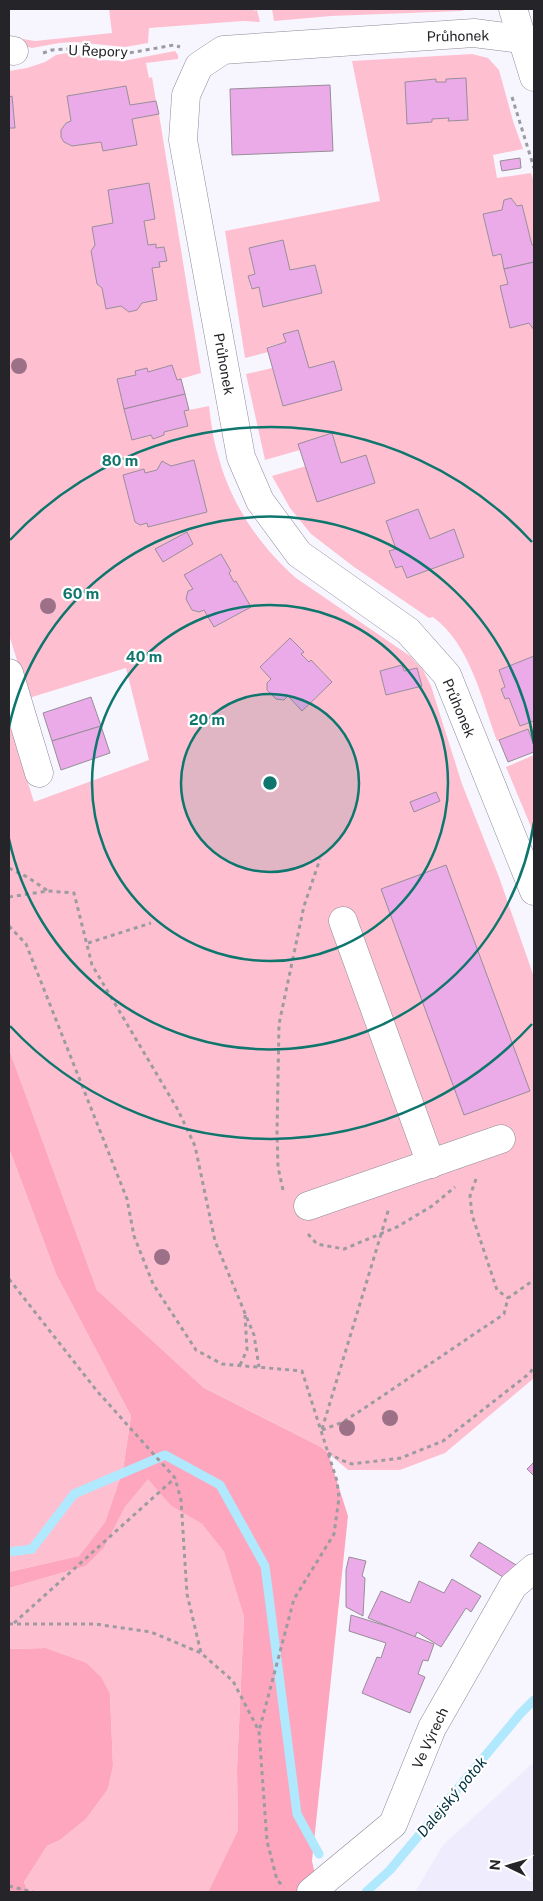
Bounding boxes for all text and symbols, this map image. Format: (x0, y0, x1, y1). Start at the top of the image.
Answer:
street label: Průhonek (427, 27, 490, 45)
street label: U Řepory (68, 41, 129, 60)
street label: Průhonek (211, 332, 237, 396)
text: 80 m (102, 452, 138, 469)
text: 60 m (63, 585, 99, 602)
text: 40 m (126, 648, 162, 665)
street label: Průhonek (439, 676, 479, 740)
text: 20 m (189, 711, 225, 728)
centre of rings (261, 774, 279, 792)
street label: Ve Výrech (409, 1705, 451, 1771)
water label: Dalejský potok (413, 1753, 491, 1840)
north arrow (483, 1841, 533, 1891)
text: N (487, 1859, 503, 1871)

